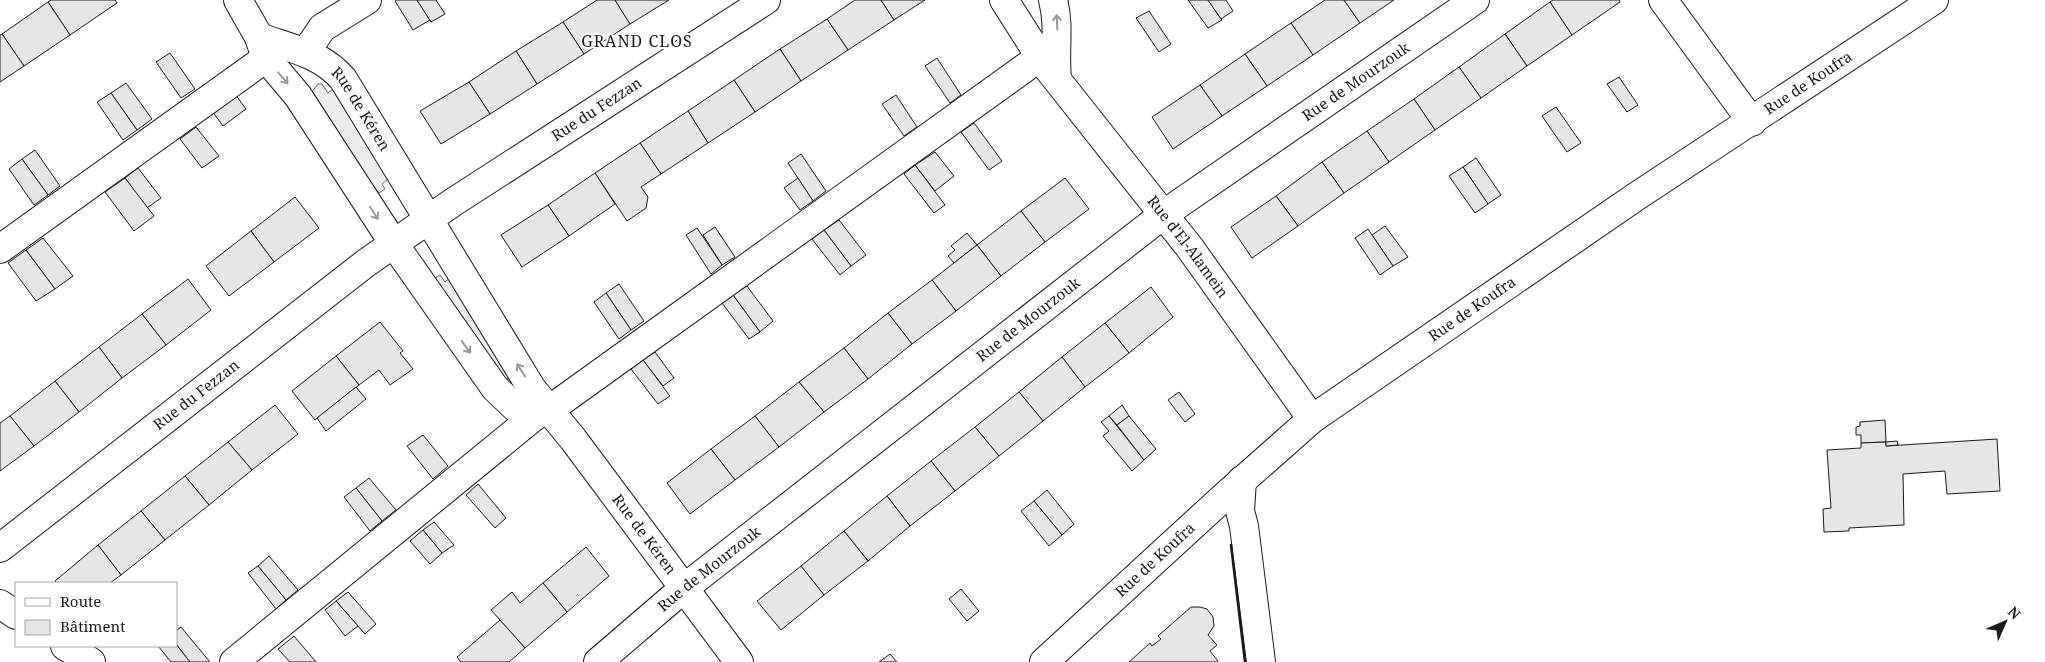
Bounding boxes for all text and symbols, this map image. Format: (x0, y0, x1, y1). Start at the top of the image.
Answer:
one-way arrow (1052, 14, 1061, 30)
district label: GRAND CLOS (581, 30, 693, 52)
street label: Rue de Mourzouk (1298, 37, 1413, 125)
street label: Rue de Koufra (1760, 46, 1856, 119)
street label: Rue de Kéren (328, 62, 396, 154)
one-way arrow (277, 72, 289, 85)
street label: Rue du Fezzan (547, 72, 645, 145)
street label: Rue d'El-Alamein (1143, 191, 1233, 302)
one-way arrow (368, 206, 379, 220)
street label: Rue de Koufra (1424, 271, 1519, 345)
street label: Rue de Mourzouk (972, 272, 1084, 366)
one-way arrow (461, 340, 471, 354)
street label: Rue du Fezzan (149, 354, 243, 434)
one-way arrow (515, 364, 525, 378)
street label: Rue de Kéren (608, 490, 682, 578)
street label: Rue de Koufra (1110, 517, 1199, 601)
street label: Rue de Mourzouk (653, 521, 765, 616)
legend (15, 582, 178, 647)
text: Route (60, 591, 101, 611)
north arrow (1980, 597, 2030, 647)
text: N (2004, 602, 2025, 623)
text: Bâtiment (60, 616, 126, 636)

